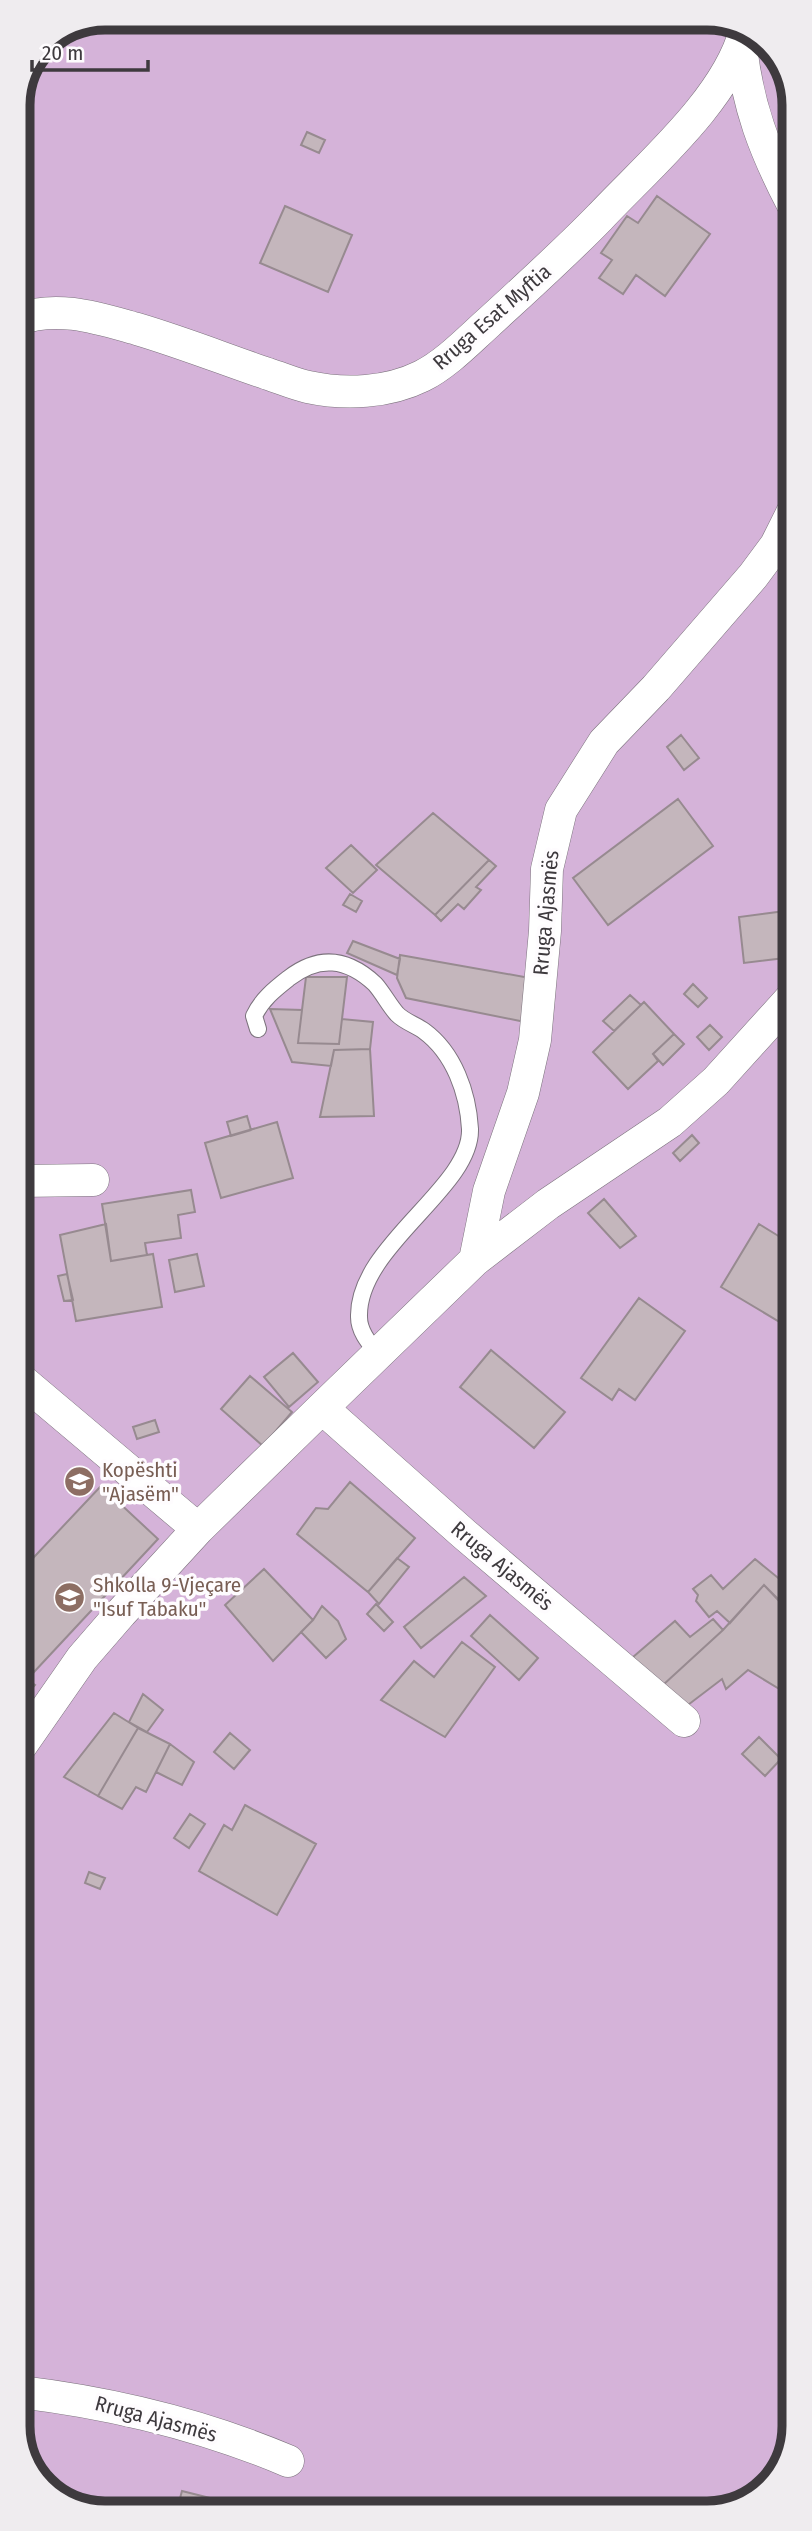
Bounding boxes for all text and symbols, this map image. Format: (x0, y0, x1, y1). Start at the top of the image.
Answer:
scale bar (32, 28, 147, 72)
text: 20 m (42, 40, 83, 66)
street label: Rruga Esat Myftia (428, 259, 556, 375)
street label: Rruga Ajasmës (528, 849, 564, 977)
place label: Kopështi "Ajasëm" (102, 1457, 179, 1507)
school or university icon: Kopështi "Ajasëm" (62, 1465, 96, 1499)
street label: Rruga Ajasmës (446, 1516, 558, 1616)
place label: Shkolla 9-Vjeçare "Isuf Tabaku" (93, 1572, 241, 1622)
school or university icon: Shkolla 9-Vjeçare "Isuf Tabaku" (53, 1580, 87, 1614)
street label: Rruga Ajasmës (92, 2390, 220, 2448)

